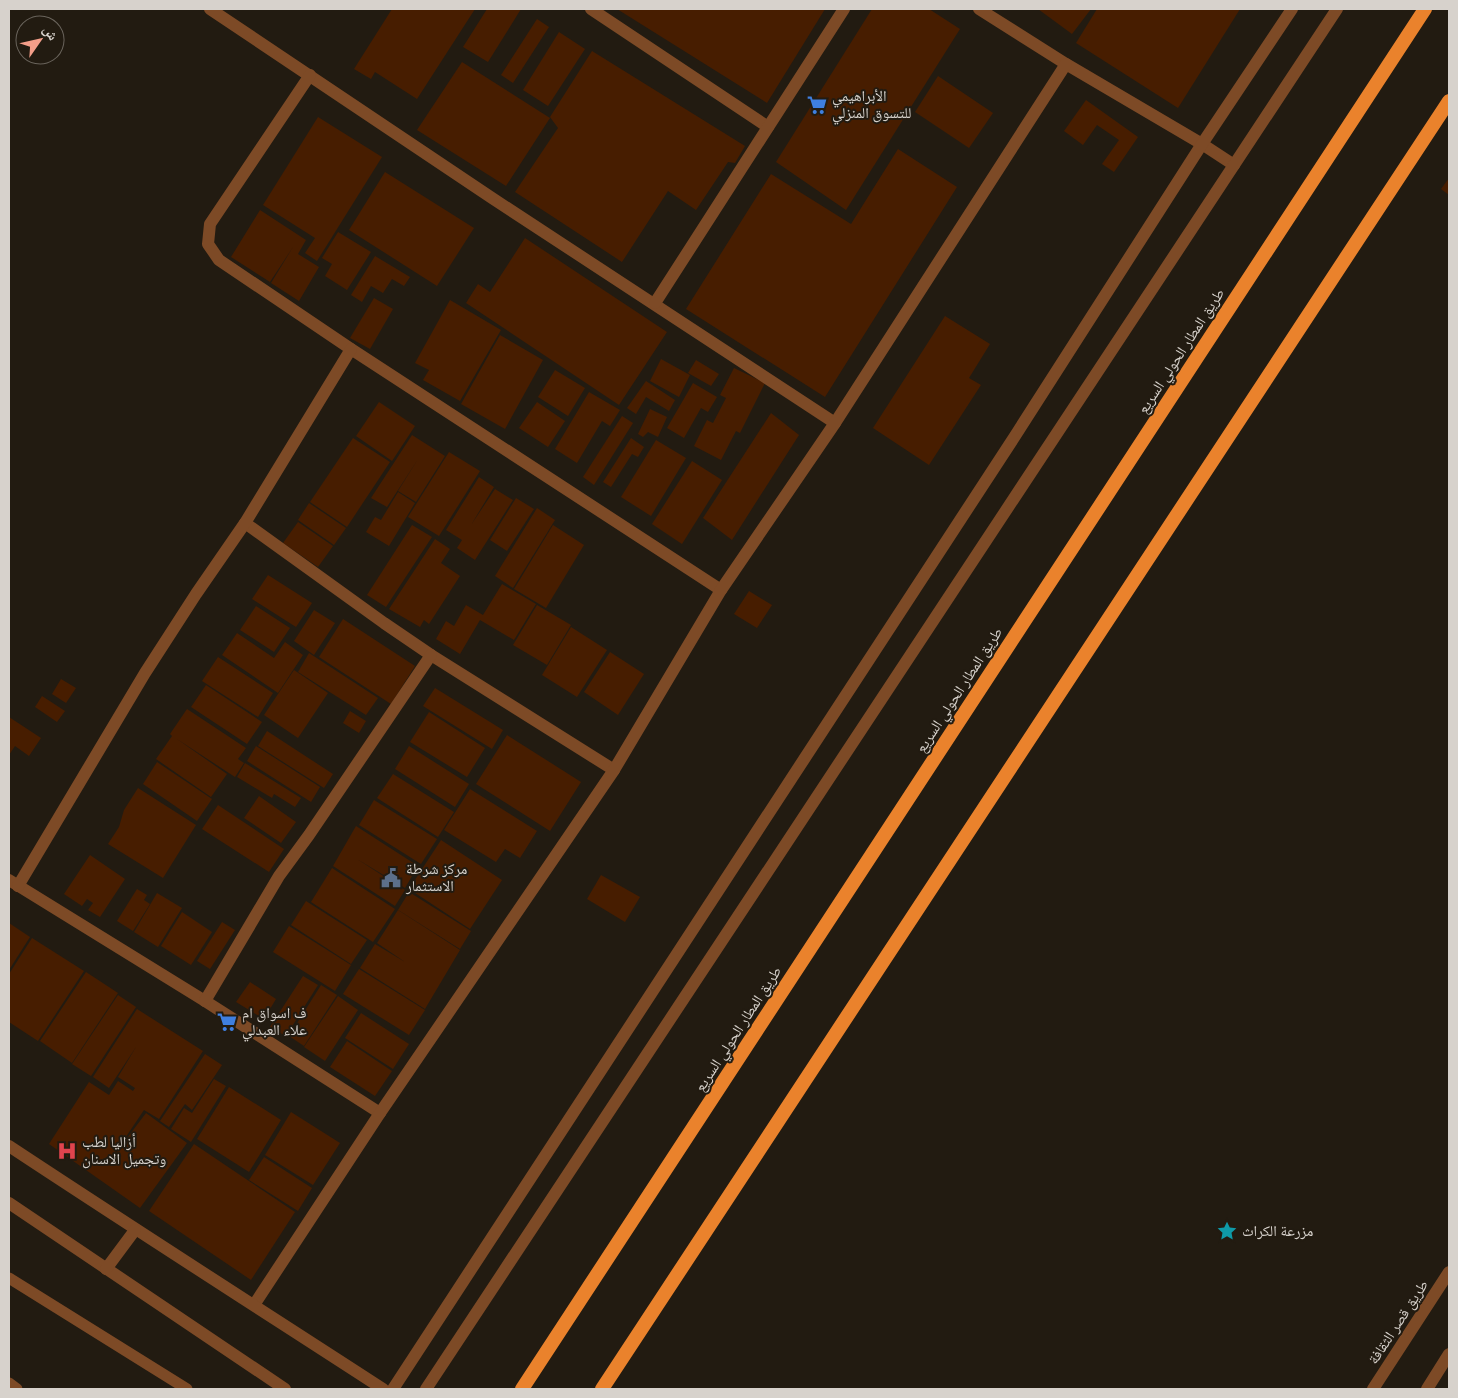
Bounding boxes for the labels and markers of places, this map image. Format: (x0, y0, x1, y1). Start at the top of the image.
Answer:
place label: الأبراهيمي للتسوق المنزلي (832, 86, 911, 125)
supermarket icon: الأبراهيمي للتسوق المنزلي (806, 94, 828, 116)
place label: مركز شرطة الاستثمار (405, 859, 468, 895)
public building icon: مركز شرطة الاستثمار (380, 867, 402, 889)
place label: ف اسواق ام علاء العبدلي (242, 1003, 307, 1042)
supermarket icon: ف اسواق ام علاء العبدلي (216, 1011, 238, 1033)
place label: أزاليا لطب وتجميل الاسنان (82, 1132, 166, 1169)
hospital icon: أزاليا لطب وتجميل الاسنان (56, 1140, 78, 1162)
place icon: مزرعة الكراث (1216, 1220, 1238, 1242)
place label: مزرعة الكراث (1242, 1221, 1314, 1240)

